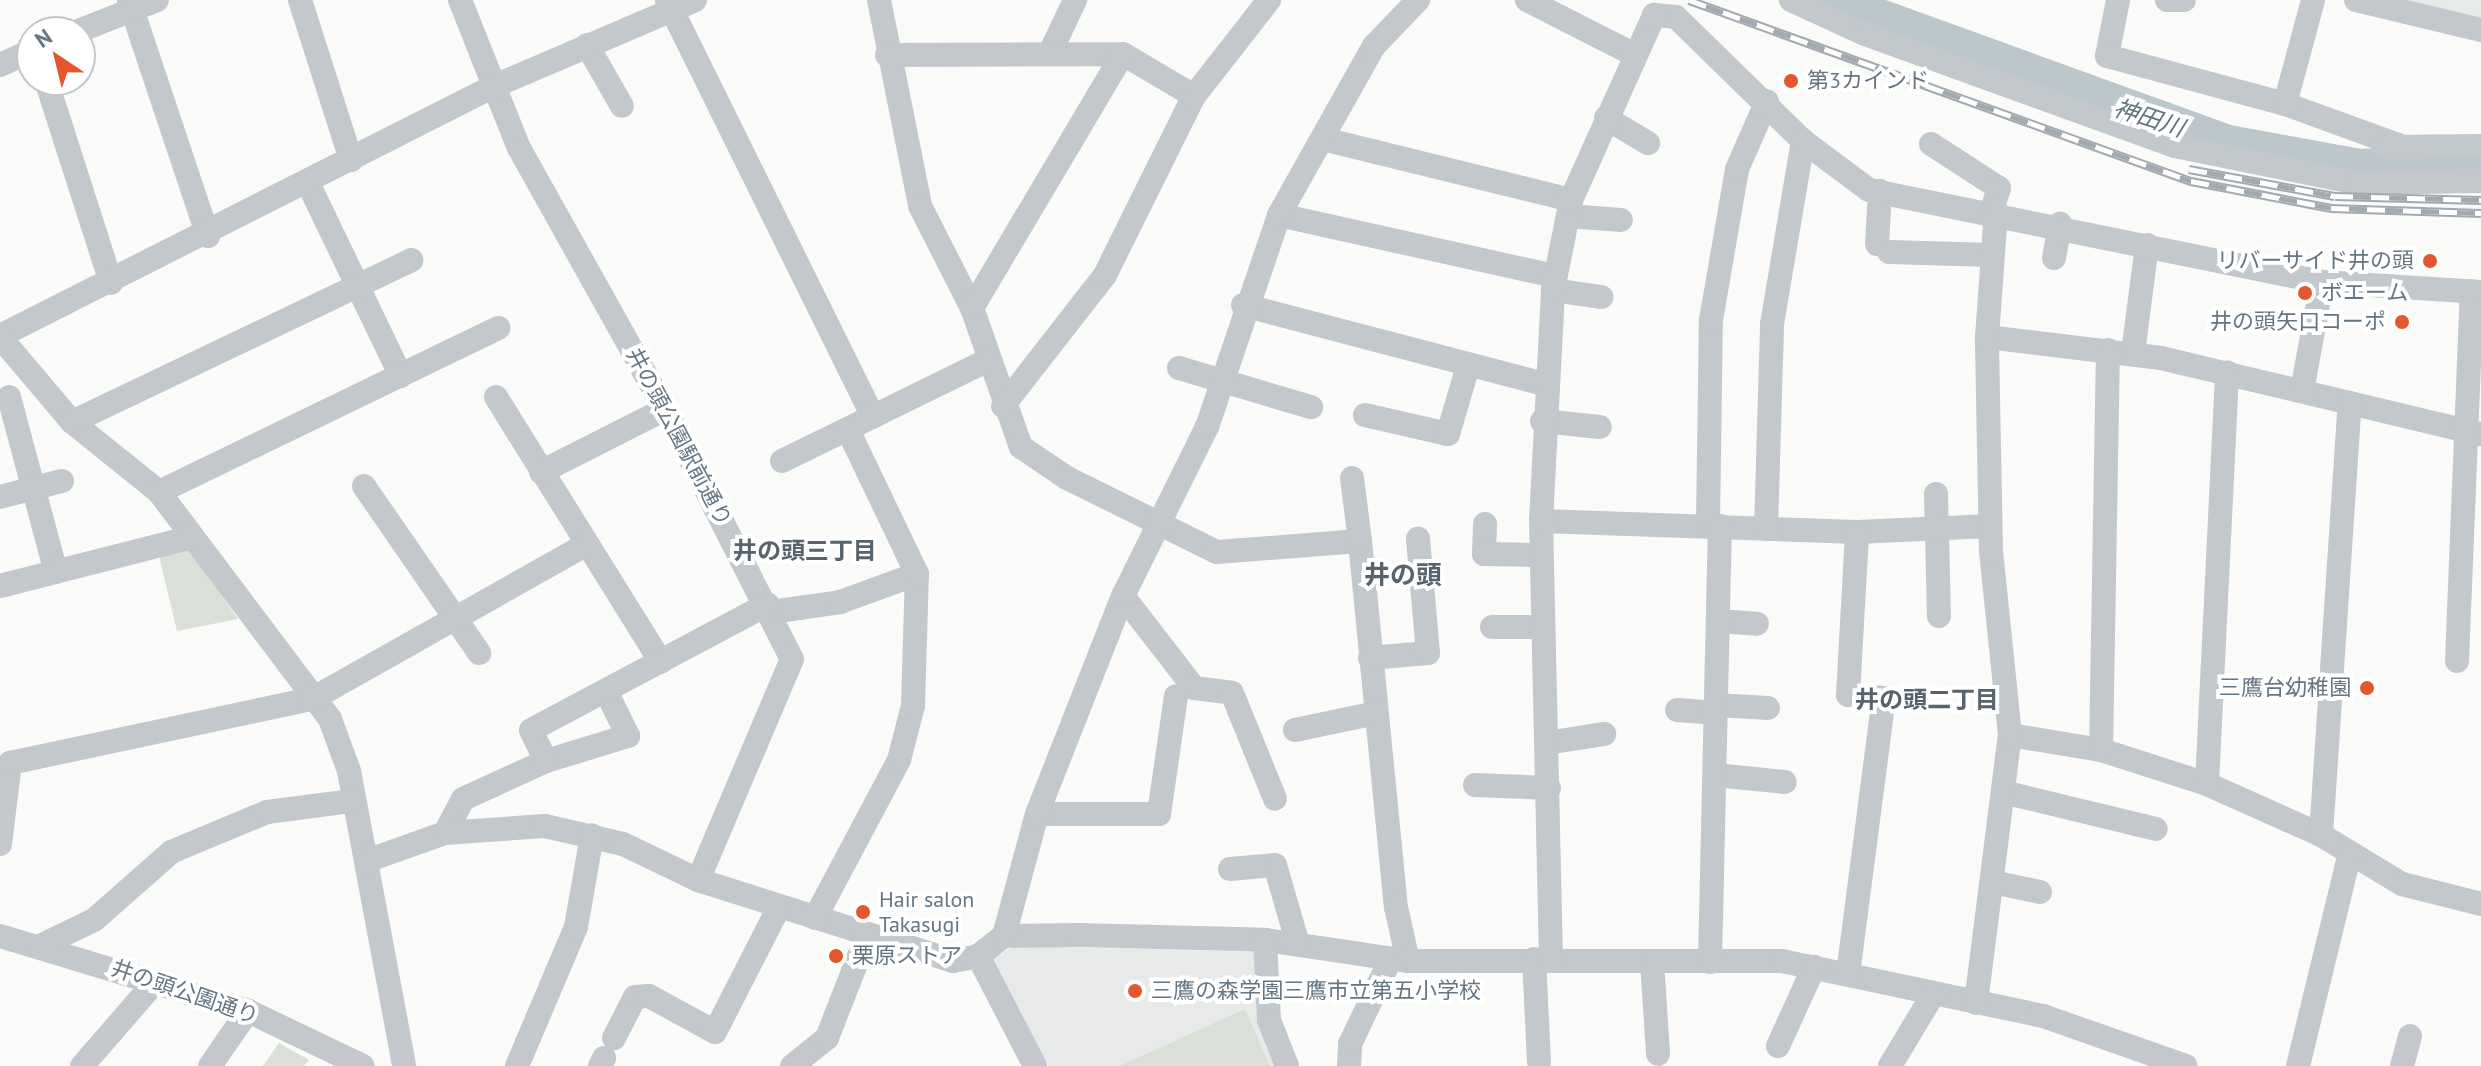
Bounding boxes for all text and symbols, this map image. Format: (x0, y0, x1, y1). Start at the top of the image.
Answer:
north arrow (16, 16, 96, 96)
text: N (29, 22, 57, 54)
place label: 第3カインド (1807, 68, 1929, 94)
marker: 第3カインド (1782, 72, 1800, 90)
water label: 神田川 (2110, 93, 2188, 143)
place label: リバーサイド井の頭 (2216, 248, 2414, 274)
marker: リバーサイド井の頭 (2421, 252, 2439, 270)
place label: ボエーム (2321, 280, 2409, 306)
marker: ボエーム (2296, 284, 2314, 302)
place label: 井の頭矢口コーポ (2210, 309, 2386, 335)
marker: 井の頭矢口コーポ (2393, 313, 2411, 331)
street label: 井の頭公園駅前通り (621, 343, 737, 531)
district label: 井の頭三丁目 (733, 537, 877, 565)
district label: 井の頭 (1364, 559, 1442, 591)
place label: 三鷹台幼稚園 (2219, 675, 2351, 701)
marker: 三鷹台幼稚園 (2358, 679, 2376, 697)
district label: 井の頭二丁目 (1855, 686, 1999, 714)
place label: Hair salon Takasugi (879, 886, 974, 938)
marker: Hair salon Takasugi (854, 903, 872, 921)
place label: 栗原ストア (852, 943, 962, 969)
marker: 栗原ストア (827, 947, 845, 965)
street label: 井の頭公園通り (108, 954, 262, 1030)
place label: 三鷹の森学園三鷹市立第五小学校 (1151, 978, 1481, 1004)
marker: 三鷹の森学園三鷹市立第五小学校 (1126, 982, 1144, 1000)

